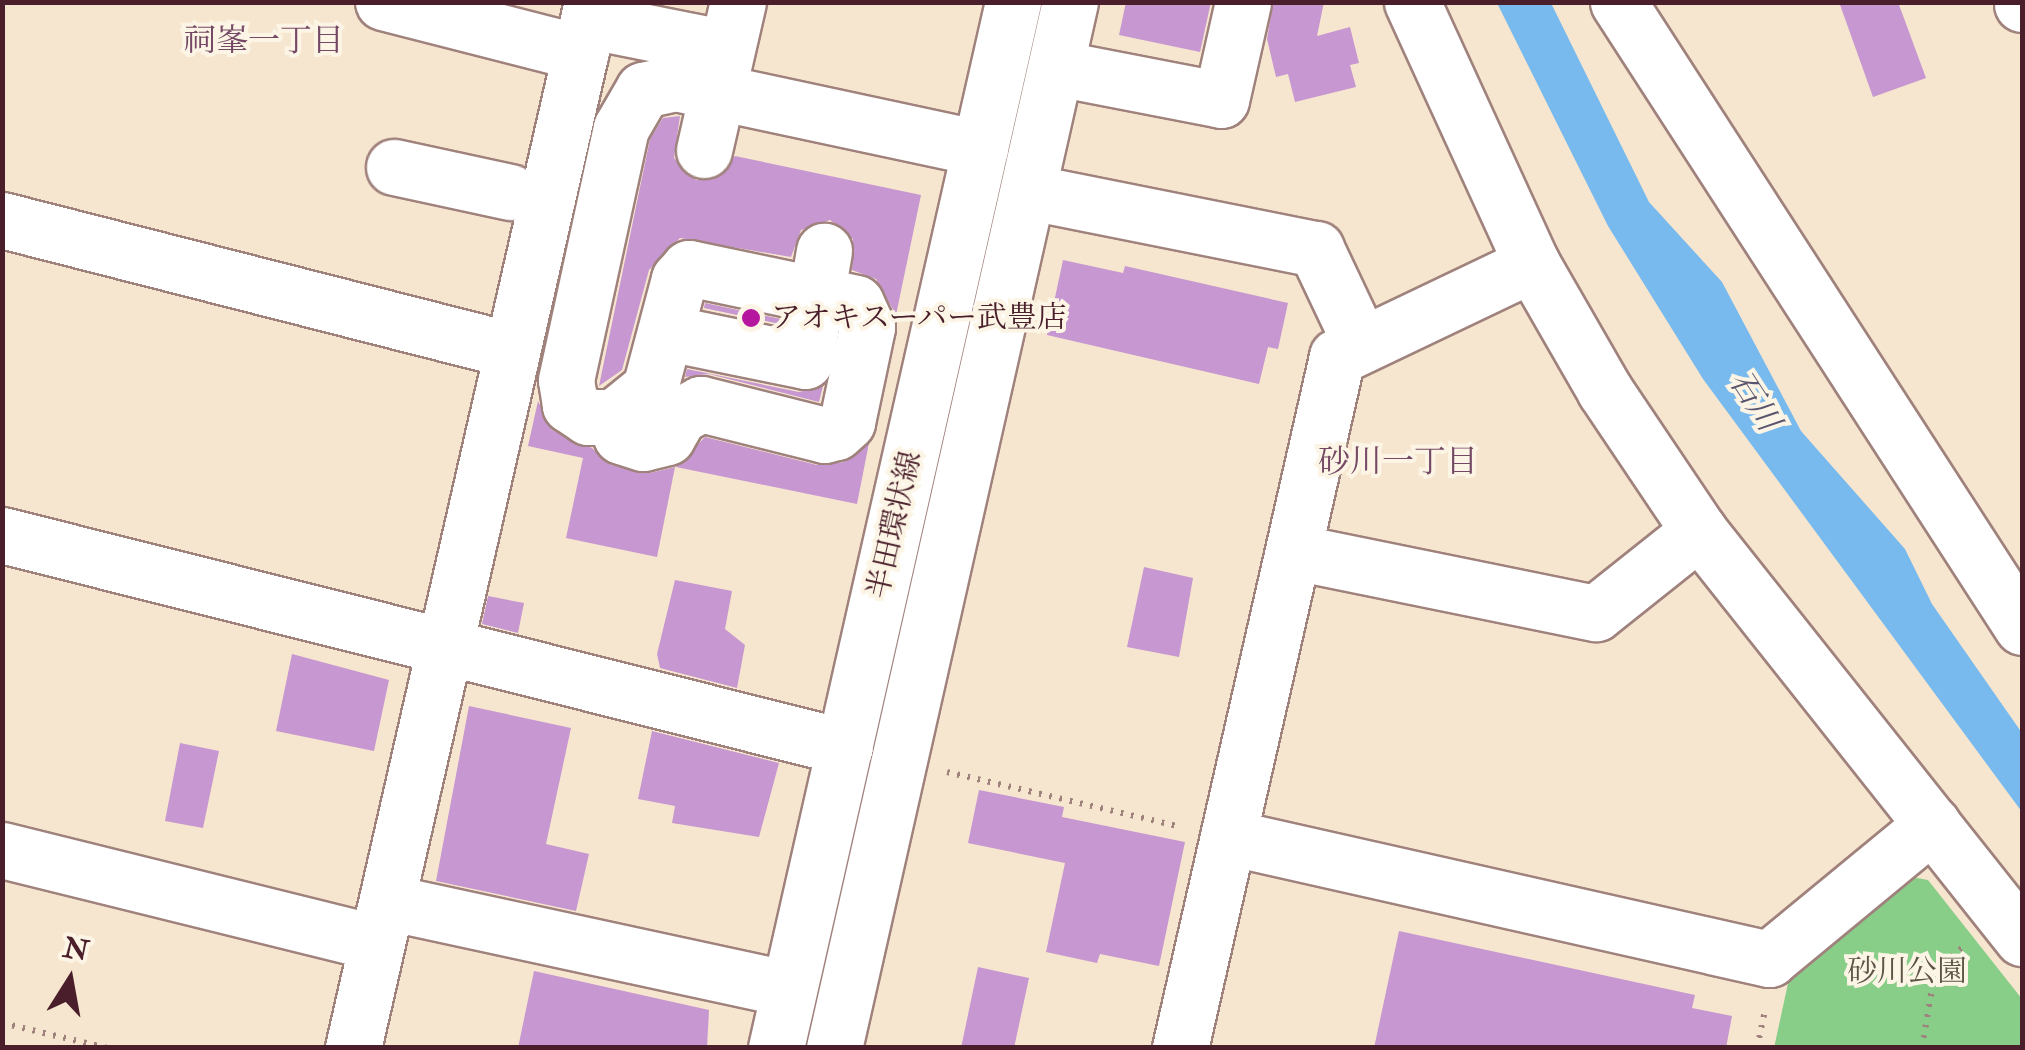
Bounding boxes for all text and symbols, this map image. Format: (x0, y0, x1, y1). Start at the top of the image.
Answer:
district label: 祠峯一丁目 (184, 22, 344, 60)
place label: アオキスーパー武豊店 (771, 300, 1069, 336)
marker: アオキスーパー武豊店 (740, 307, 762, 329)
water label: 石川 (1720, 364, 1788, 438)
district label: 砂川一丁目 (1318, 443, 1478, 481)
street label: 半田環状線 (861, 448, 929, 602)
north arrow (20, 930, 120, 1030)
text: N (60, 930, 91, 970)
park label: 砂川公園 (1847, 954, 1967, 990)

